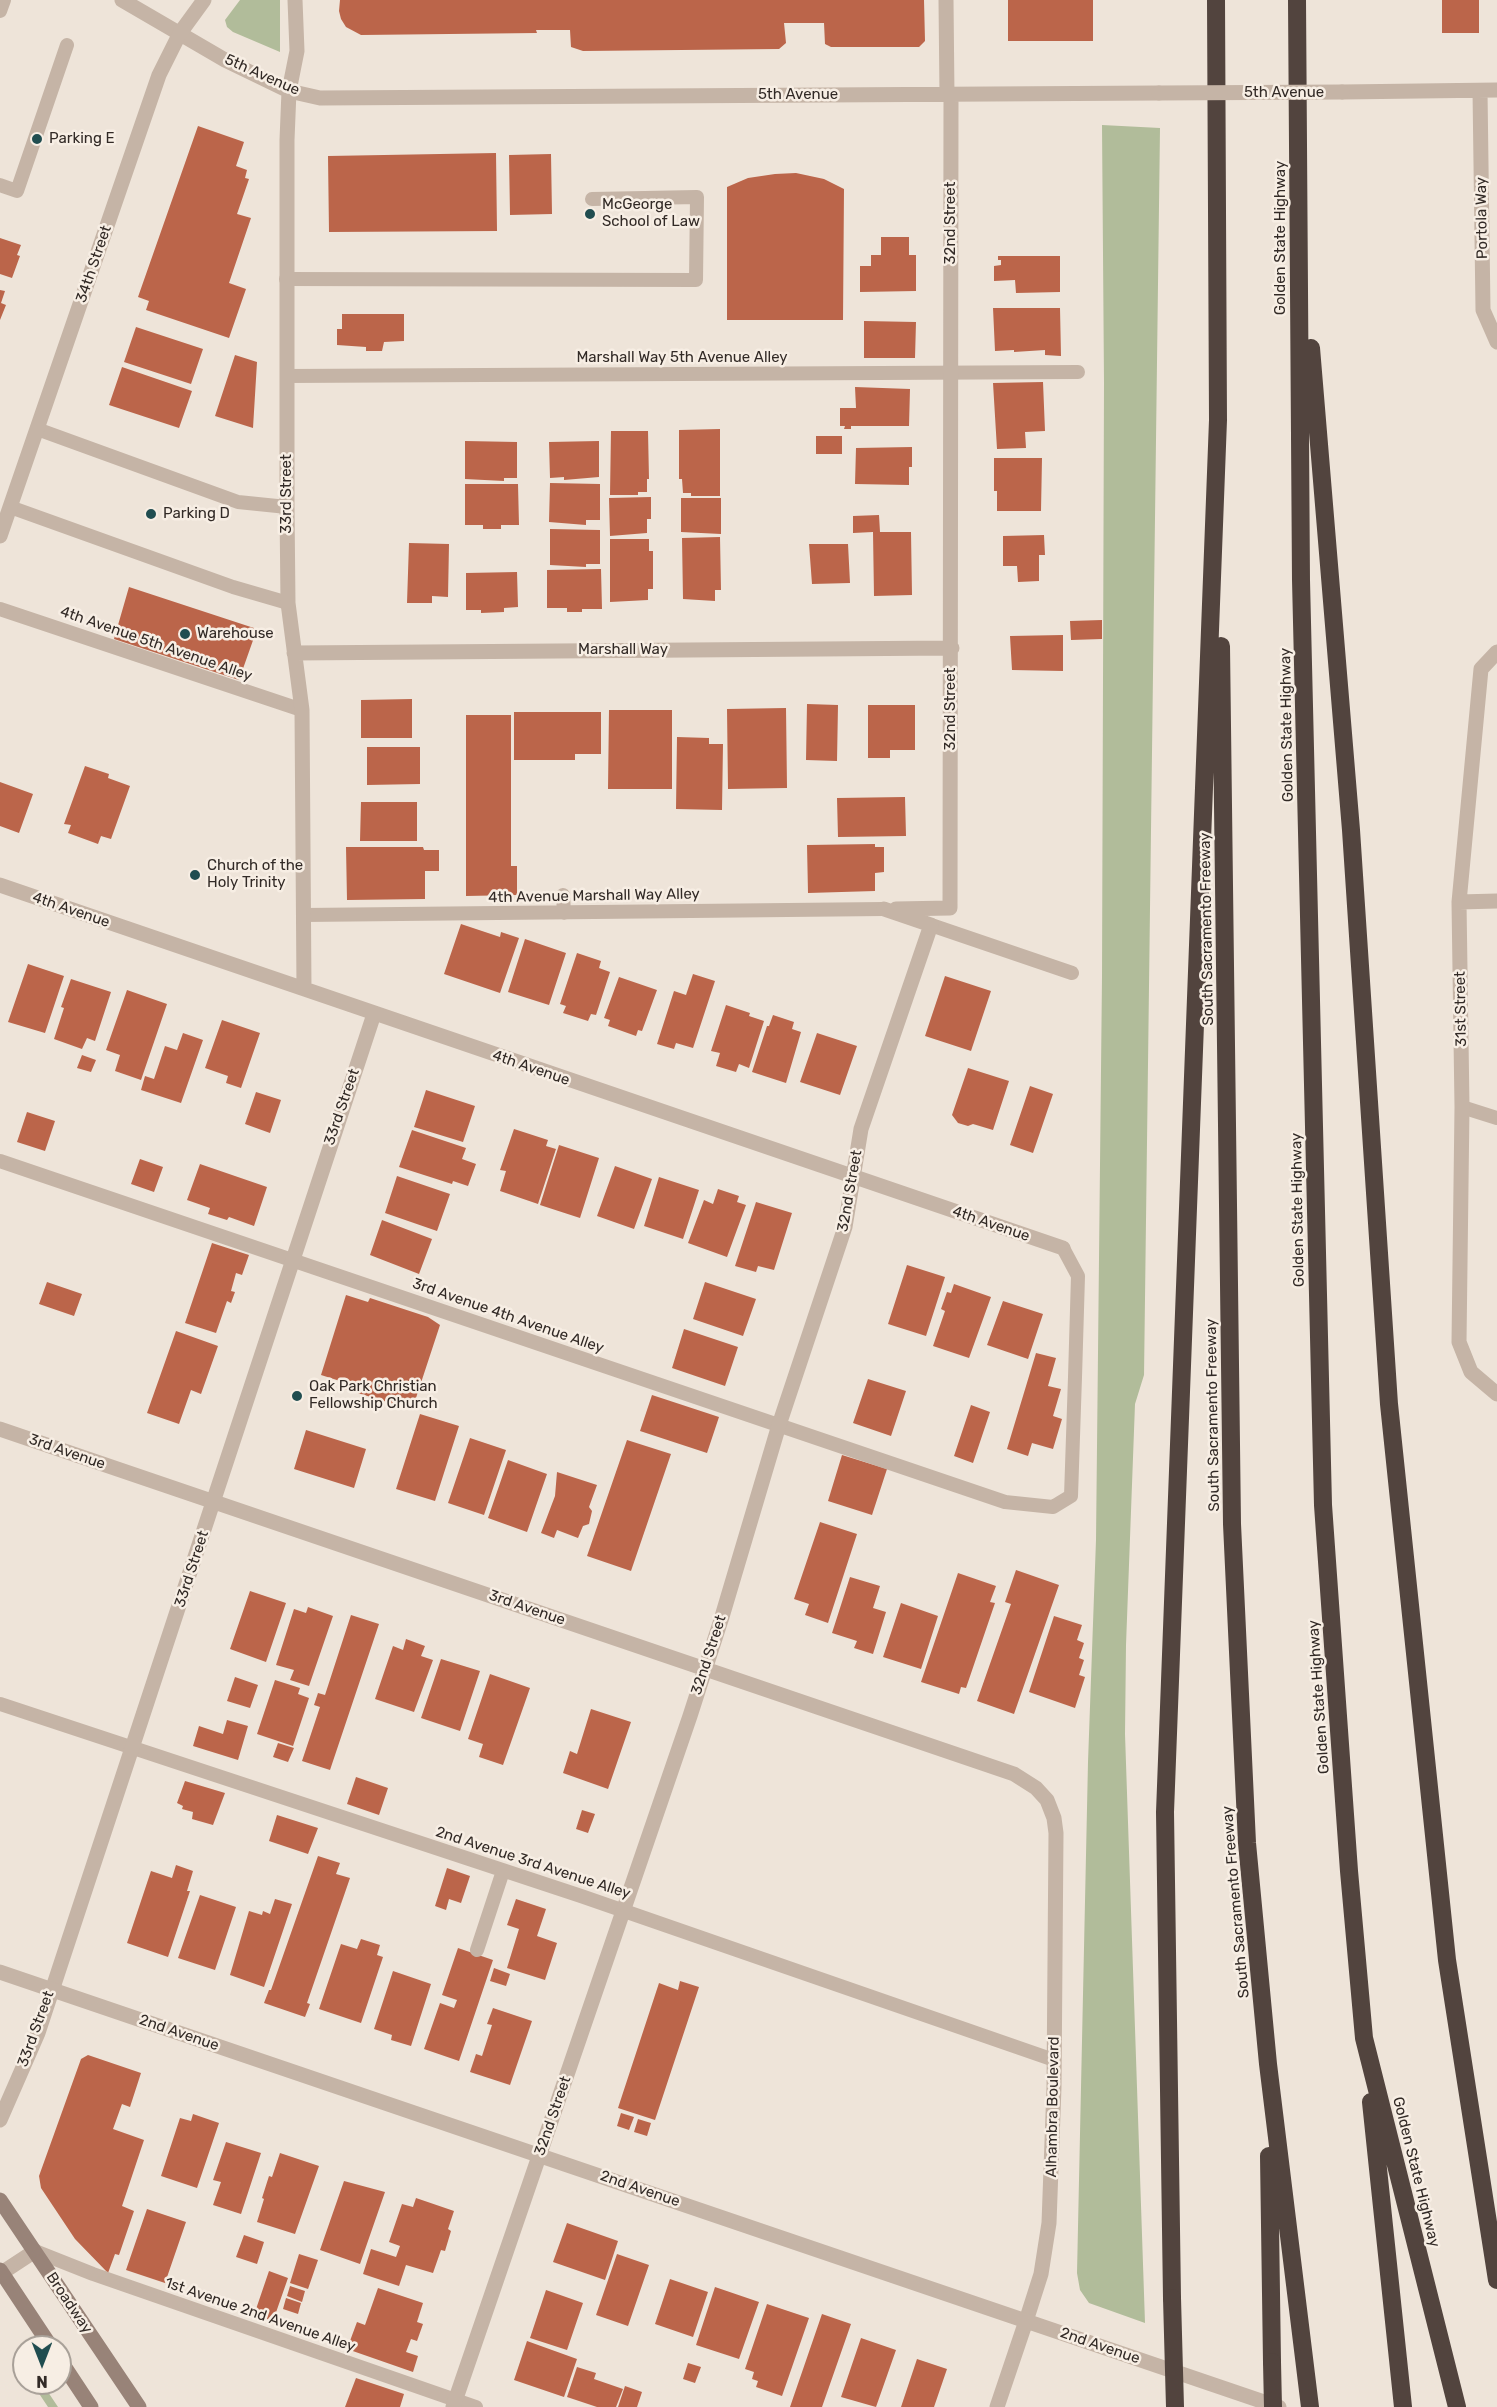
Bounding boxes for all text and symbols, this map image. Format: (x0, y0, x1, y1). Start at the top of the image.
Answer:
street label: 5th Avenue (222, 50, 302, 100)
street label: 5th Avenue (1244, 84, 1324, 102)
street label: 5th Avenue (758, 86, 838, 104)
place label: Parking E (49, 130, 115, 148)
marker: Parking E (30, 132, 44, 146)
street label: Golden State Highway (1272, 161, 1290, 315)
street label: Portola Way (1472, 177, 1492, 259)
street label: 32nd Street (942, 182, 960, 264)
place label: McGeorge School of Law (602, 196, 700, 231)
marker: McGeorge School of Law (583, 207, 597, 221)
street label: 34th Street (72, 223, 116, 305)
street label: Marshall Way 5th Avenue Alley (576, 349, 788, 367)
street label: 33rd Street (278, 454, 296, 534)
place label: Parking D (163, 505, 230, 523)
marker: Parking D (144, 507, 158, 521)
street label: 4th Avenue 5th Avenue Alley (58, 603, 254, 685)
place label: Warehouse (197, 625, 274, 643)
marker: Warehouse (178, 627, 192, 641)
street label: Marshall Way (578, 641, 668, 659)
street label: Golden State Highway (1277, 648, 1297, 802)
street label: 32nd Street (942, 668, 960, 750)
street label: South Sacramento Freeway (1196, 832, 1218, 1026)
place label: Church of the Holy Trinity (207, 857, 303, 892)
marker: Church of the Holy Trinity (188, 868, 202, 882)
street label: 4th Avenue Marshall Way Alley (488, 885, 700, 907)
street label: 4th Avenue (30, 888, 112, 932)
street label: 31st Street (1451, 971, 1471, 1047)
street label: 4th Avenue (490, 1046, 572, 1090)
street label: 33rd Street (321, 1066, 363, 1148)
street label: Golden State Highway (1288, 1133, 1308, 1287)
street label: 32nd Street (834, 1149, 866, 1233)
street label: 4th Avenue (950, 1202, 1032, 1246)
street label: 3rd Avenue 4th Avenue Alley (410, 1275, 606, 1357)
street label: South Sacramento Freeway (1202, 1318, 1224, 1512)
place label: Oak Park Christian Fellowship Church (309, 1378, 438, 1413)
marker: Oak Park Christian Fellowship Church (290, 1389, 304, 1403)
street label: 3rd Avenue (26, 1431, 108, 1473)
street label: 33rd Street (171, 1528, 213, 1610)
street label: 3rd Avenue (486, 1587, 568, 1629)
street label: 32nd Street (688, 1613, 730, 1697)
street label: Golden State Highway (1305, 1619, 1333, 1775)
street label: South Sacramento Freeway (1219, 1805, 1253, 1999)
street label: 2nd Avenue 3rd Avenue Alley (433, 1823, 633, 1903)
street label: 33rd Street (14, 1989, 58, 2069)
street label: 2nd Avenue (137, 2011, 221, 2055)
street label: Alhambra Boulevard (1043, 2036, 1063, 2178)
street label: 32nd Street (531, 2074, 575, 2158)
street label: Golden State Highway (1389, 2095, 1443, 2249)
street label: 2nd Avenue (598, 2167, 682, 2211)
street label: Broadway (42, 2269, 96, 2337)
street label: 1st Avenue 2nd Avenue Alley (162, 2274, 358, 2356)
street label: 2nd Avenue (1058, 2324, 1142, 2368)
north arrow (12, 2335, 72, 2395)
text: N (36, 2372, 48, 2391)

